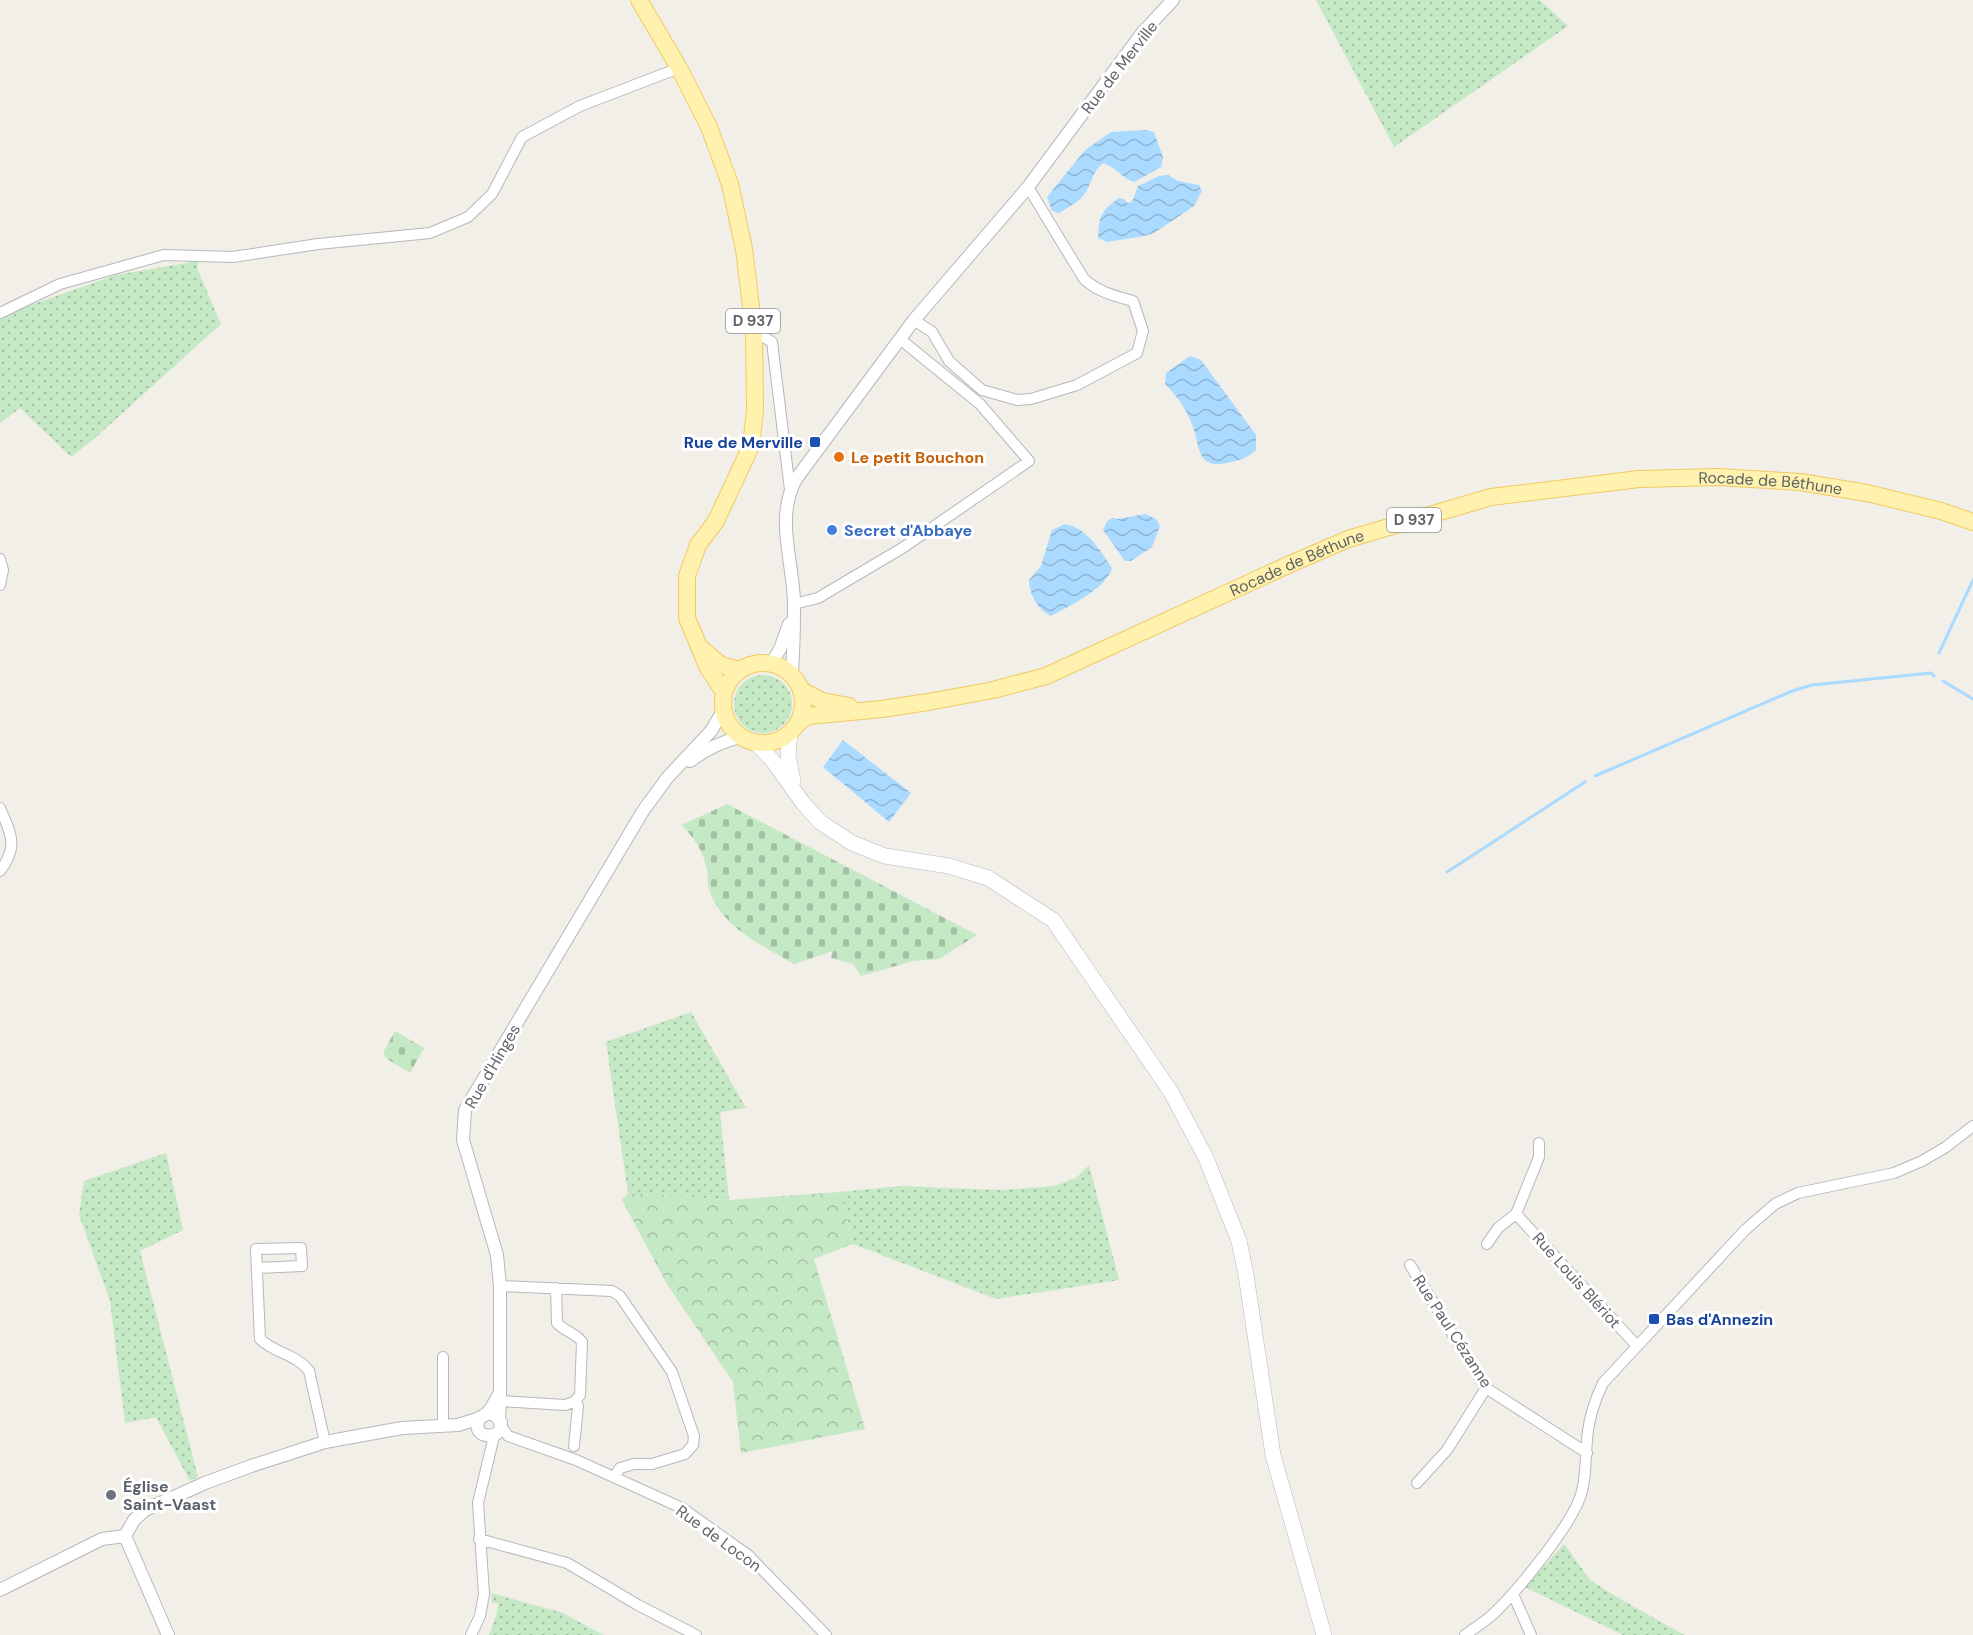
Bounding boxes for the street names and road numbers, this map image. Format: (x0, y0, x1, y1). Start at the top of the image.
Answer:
street label: Rue de Merville (1077, 17, 1162, 118)
road number: D 937 (726, 309, 780, 333)
street label: Rocade de Béthune (1698, 467, 1844, 500)
road number: D 937 (1387, 508, 1441, 532)
street label: Rocade de Béthune (1226, 525, 1367, 601)
street label: Rue d'Hinges (460, 1020, 525, 1112)
street label: Rue Louis Blériot (1528, 1228, 1625, 1333)
street label: Rue Paul Cézanne (1408, 1271, 1497, 1392)
street label: Rue de Locon (672, 1500, 766, 1577)

